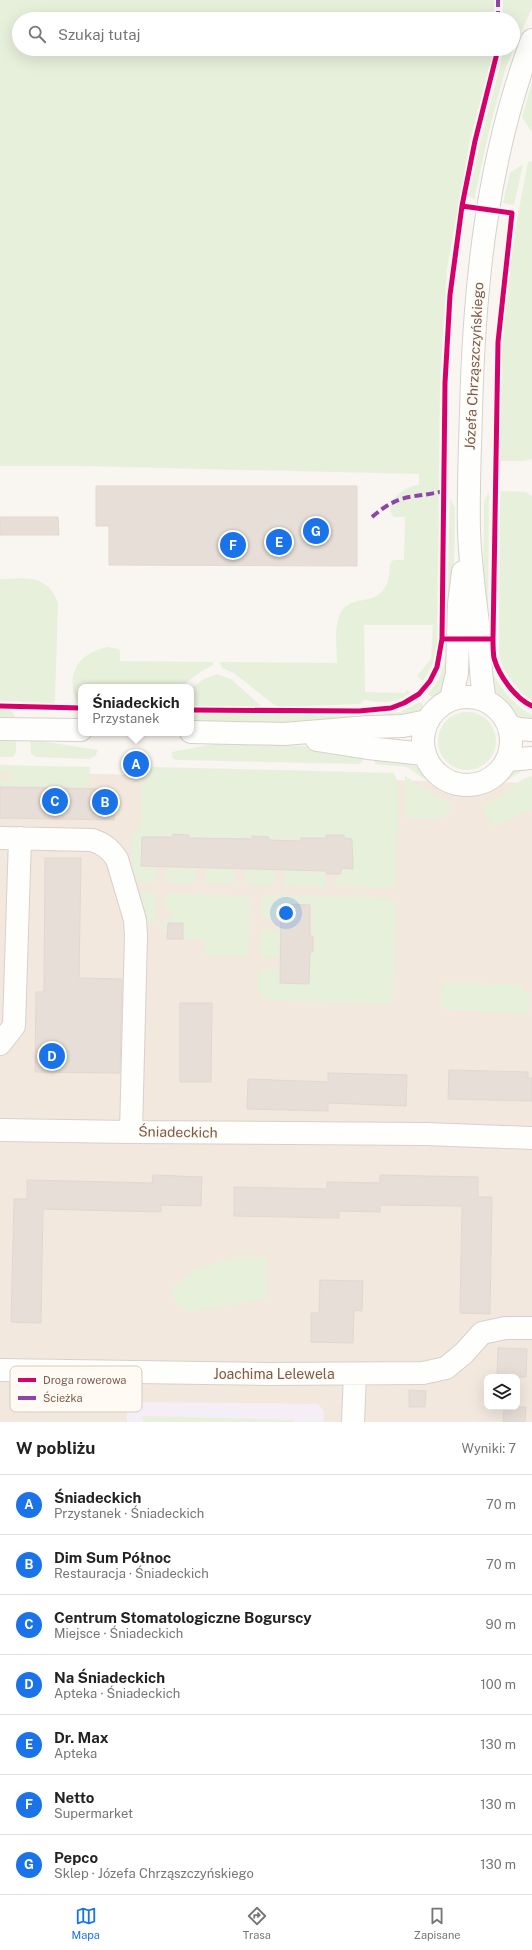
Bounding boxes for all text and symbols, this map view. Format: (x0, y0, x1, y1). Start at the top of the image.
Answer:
search box (12, 12, 520, 56)
icon: search (26, 23, 48, 45)
text: Szukaj tutaj (58, 26, 141, 43)
street label: Józefa Chrząszczyńskiego (462, 282, 486, 450)
pin: G (303, 516, 329, 546)
pin: E (266, 527, 292, 557)
pin: F (220, 530, 246, 560)
popup (78, 684, 194, 736)
text: Śniadeckich (92, 694, 180, 711)
text: Przystanek (92, 711, 159, 726)
pin: A (123, 749, 149, 779)
pin: C (42, 786, 68, 816)
pin: B (92, 787, 118, 817)
your location (276, 903, 296, 923)
pin: D (39, 1041, 65, 1071)
street label: Śniadeckich (138, 1121, 218, 1141)
legend (10, 1366, 142, 1412)
street label: Joachima Lelewela (213, 1366, 335, 1382)
text: Droga rowerowa (43, 1374, 126, 1386)
map controls (484, 1374, 520, 1410)
button: layers (484, 1374, 520, 1410)
text: Ścieżka (43, 1391, 83, 1404)
text: W pobliżu (16, 1438, 95, 1458)
text: Wyniki: 7 (462, 1441, 516, 1456)
text: Śniadeckich (54, 1489, 141, 1506)
text: A (24, 1497, 34, 1512)
text: 70 m (486, 1497, 516, 1512)
text: Przystanek · Śniadeckich (54, 1506, 204, 1521)
text: Dim Sum Północ (54, 1549, 171, 1566)
text: B (25, 1557, 33, 1572)
text: 70 m (486, 1557, 516, 1572)
text: Restauracja · Śniadeckich (54, 1566, 209, 1581)
text: Centrum Stomatologiczne Bogurscy (54, 1609, 312, 1626)
text: C (24, 1617, 34, 1632)
text: 90 m (486, 1617, 516, 1632)
text: Miejsce · Śniadeckich (54, 1626, 183, 1641)
text: Na Śniadeckich (54, 1669, 165, 1686)
text: D (24, 1677, 34, 1692)
text: 100 m (480, 1677, 516, 1692)
text: Apteka · Śniadeckich (54, 1686, 180, 1701)
text: Dr. Max (54, 1729, 109, 1746)
text: E (25, 1737, 33, 1752)
text: 130 m (480, 1737, 516, 1752)
text: Apteka (54, 1746, 97, 1761)
text: Netto (54, 1789, 94, 1806)
text: F (25, 1797, 33, 1812)
text: 130 m (480, 1797, 516, 1812)
text: Supermarket (54, 1806, 133, 1821)
text: Pepco (54, 1849, 98, 1866)
text: G (24, 1857, 34, 1872)
text: 130 m (480, 1857, 516, 1872)
text: Sklep · Józefa Chrząszczyńskiego (54, 1866, 254, 1881)
tab: Mapa (72, 1905, 100, 1941)
tab: Trasa (243, 1905, 271, 1941)
tab: Zapisane (414, 1905, 461, 1941)

